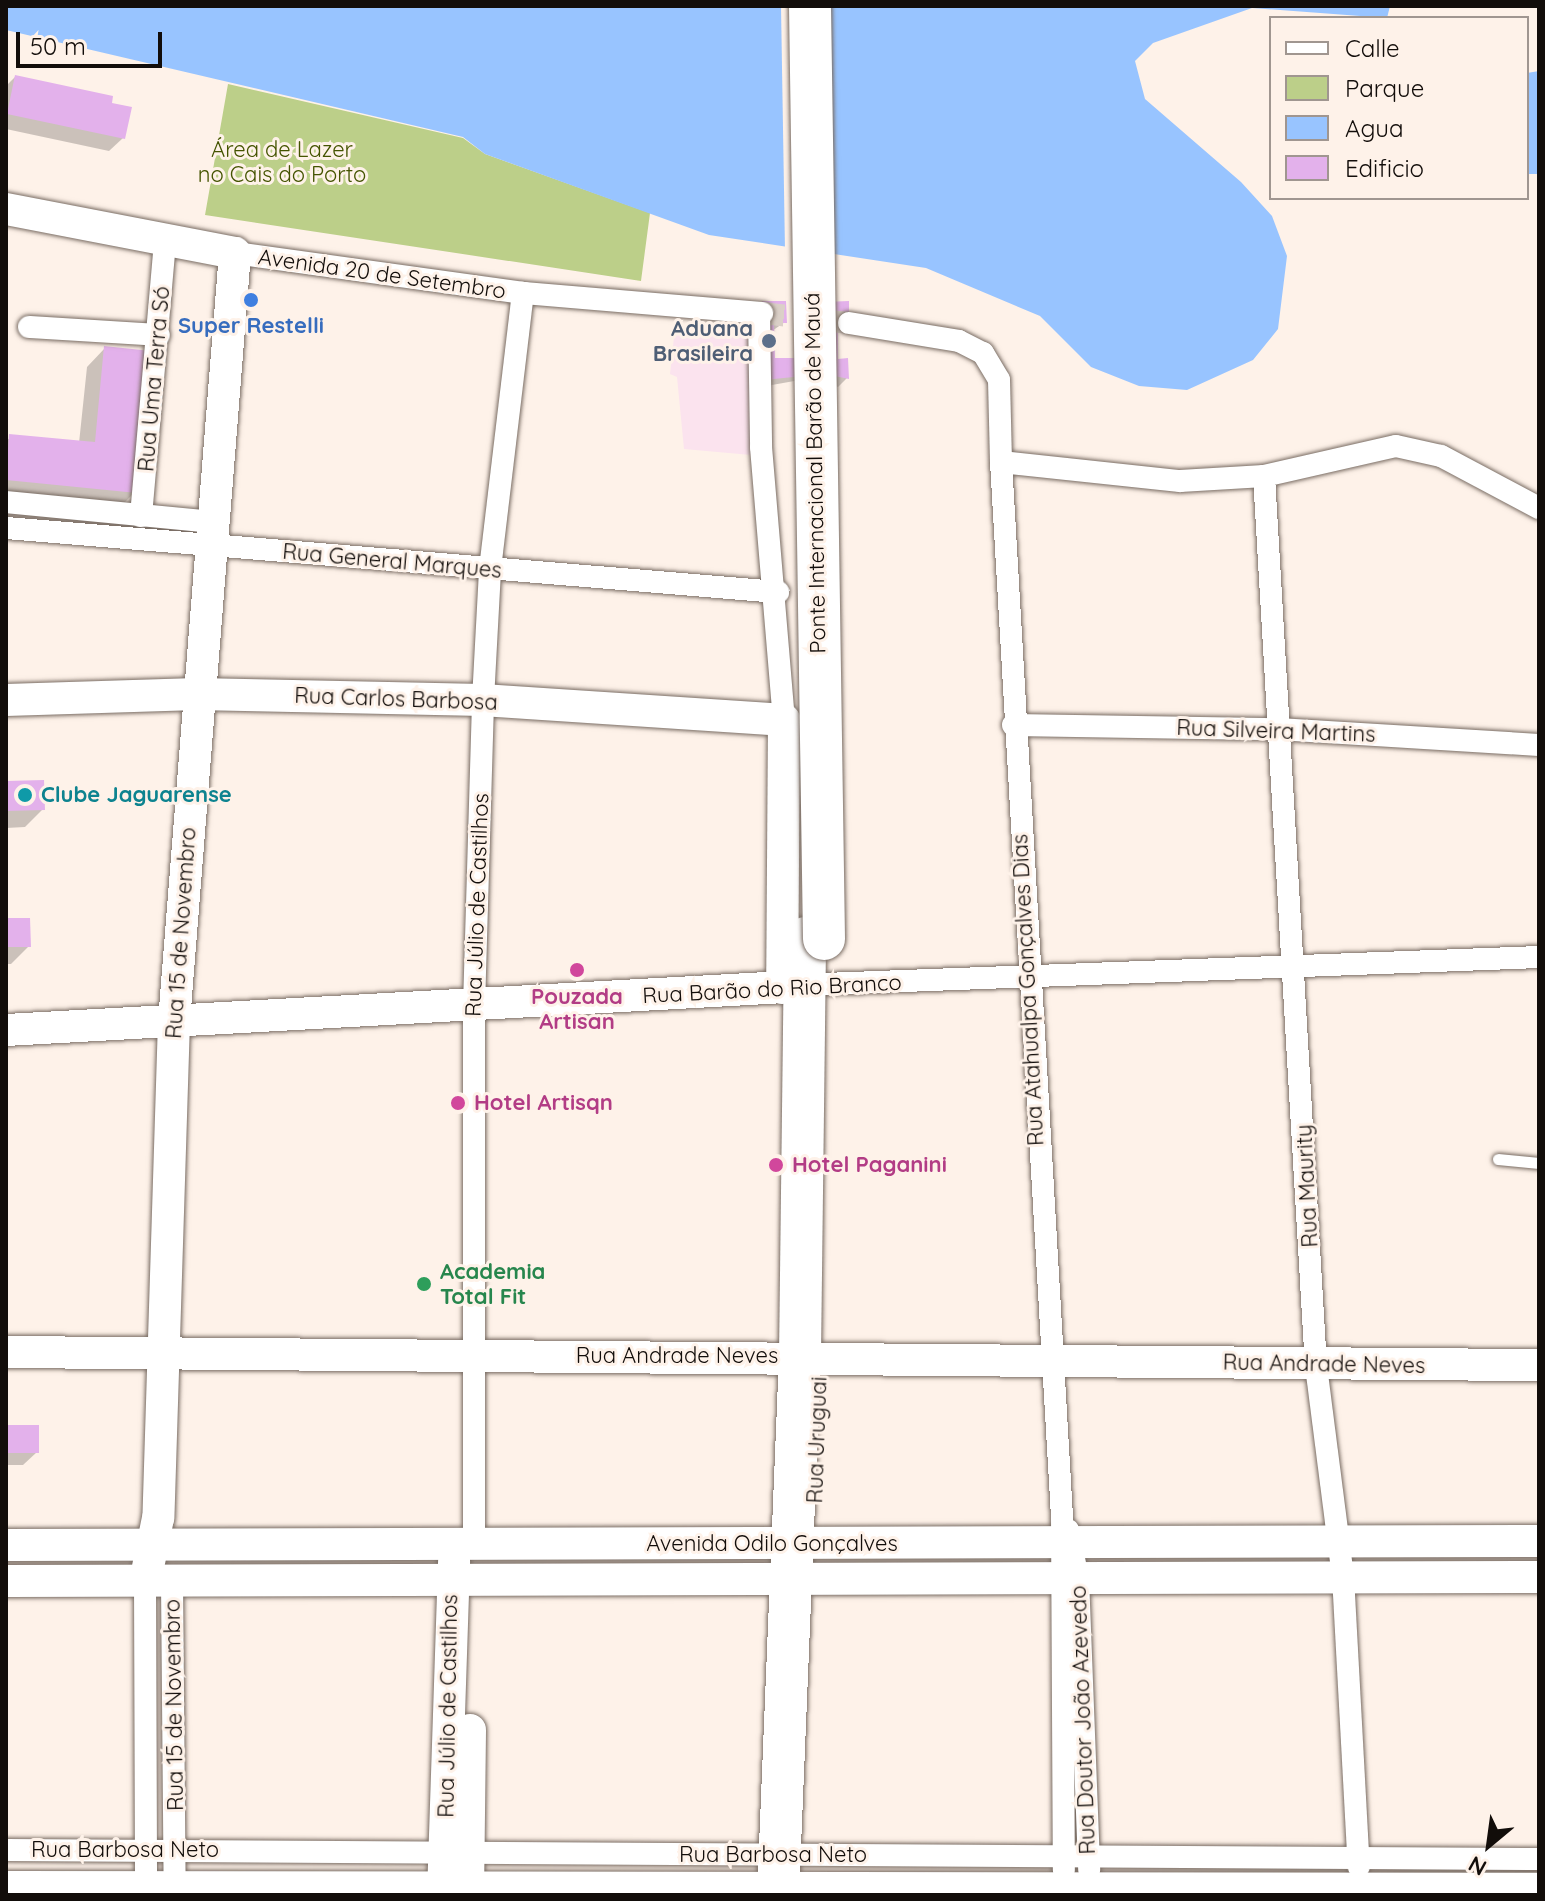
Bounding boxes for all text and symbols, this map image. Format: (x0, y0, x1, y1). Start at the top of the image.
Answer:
scale bar (20, 16, 166, 66)
legend (1269, 16, 1529, 200)
text: 50 m (30, 31, 86, 61)
text: Calle (1345, 33, 1400, 63)
text: Parque (1345, 73, 1424, 103)
text: Agua (1345, 113, 1404, 143)
park label: Área de Lazer no Cais do Porto (198, 136, 366, 188)
text: Edificio (1345, 153, 1424, 183)
street label: Avenida 20 de Setembro (256, 244, 508, 304)
street label: Rua Uma Terra Só (133, 285, 175, 473)
marker: Super Restelli (242, 291, 260, 309)
street label: Ponte Internacional Barão de Mauá (799, 292, 831, 654)
place label: Super Restelli (178, 313, 324, 339)
place label: Aduana Brasileira (653, 315, 753, 366)
marker: Aduana Brasileira (760, 332, 778, 350)
street label: Rua General Marques (281, 538, 503, 584)
street label: Rua Carlos Barbosa (294, 682, 498, 716)
street label: Rua Silveira Martins (1176, 714, 1376, 748)
place label: Clube Jaguarense (41, 782, 232, 808)
marker: Clube Jaguarense (16, 786, 34, 804)
street label: Rua Júlio de Castilhos (460, 793, 494, 1017)
street label: Rua 15 de Novembro (160, 826, 202, 1040)
street label: Rua Atahualpa Gonçalves Dias (1007, 833, 1049, 1147)
marker: Pouzada Artisan (568, 961, 586, 979)
street label: Rua Barão do Rio Branco (642, 969, 902, 1009)
place label: Pouzada Artisan (531, 983, 623, 1034)
place label: Hotel Artisqn (474, 1090, 613, 1116)
marker: Hotel Artisqn (449, 1094, 467, 1112)
street label: Rua Maurity (1291, 1124, 1323, 1248)
place label: Hotel Paganini (792, 1152, 947, 1178)
marker: Hotel Paganini (767, 1156, 785, 1174)
place label: Academia Total Fit (440, 1258, 545, 1310)
marker: Academia Total Fit (415, 1275, 433, 1293)
street label: Rua Andrade Neves (576, 1343, 778, 1369)
street label: Rua Andrade Neves (1222, 1349, 1426, 1379)
street label: Rua Uruguai (802, 1376, 832, 1504)
street label: Avenida Odilo Gonçalves (646, 1531, 898, 1557)
street label: Rua Doutor João Azevedo (1065, 1585, 1101, 1855)
street label: Rua Júlio de Castilhos (433, 1594, 463, 1818)
street label: Rua 15 de Novembro (159, 1599, 189, 1811)
north arrow (1449, 1805, 1529, 1885)
street label: Rua Barbosa Neto (31, 1837, 219, 1863)
street label: Rua Barbosa Neto (679, 1842, 867, 1868)
text: N (1464, 1850, 1491, 1882)

